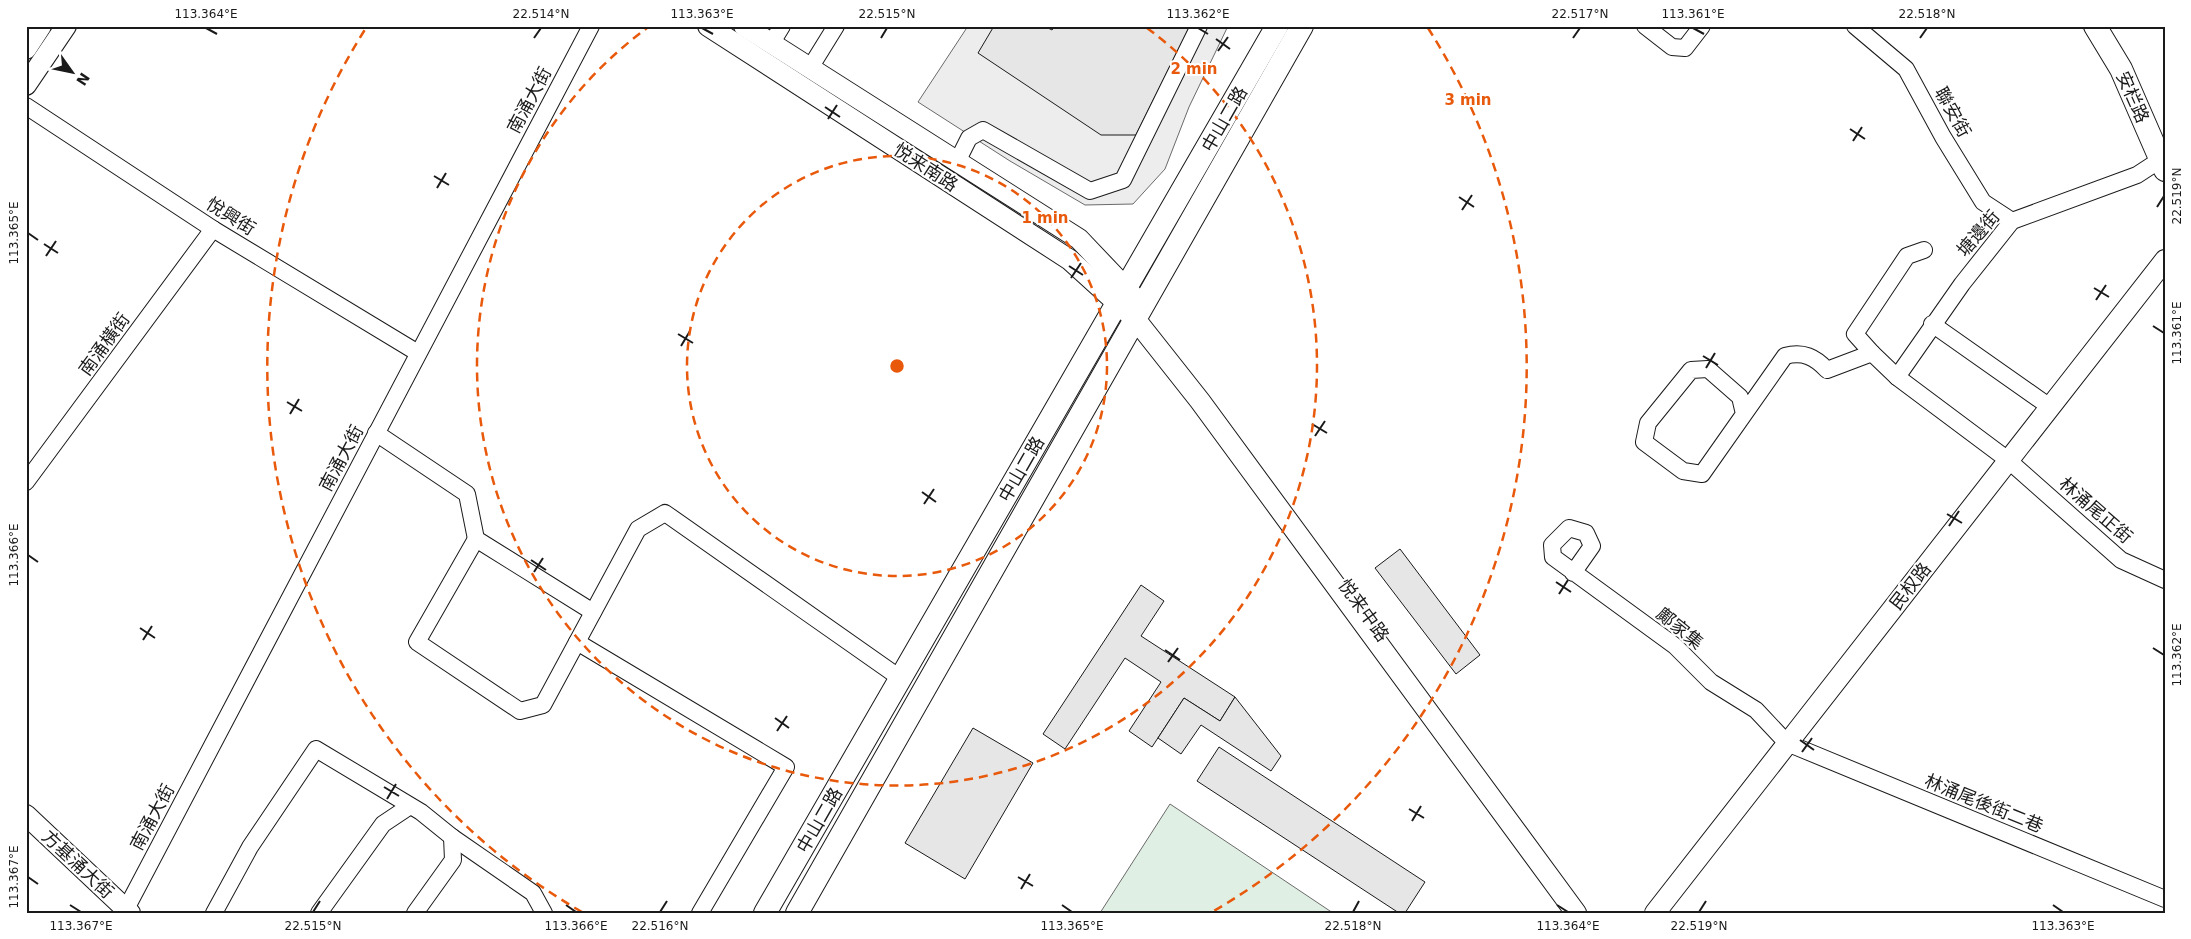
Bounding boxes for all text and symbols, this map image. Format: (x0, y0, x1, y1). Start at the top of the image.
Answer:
text: 113.364°E (174, 7, 238, 21)
text: 22.514°N (513, 7, 569, 21)
text: 113.363°E (670, 7, 734, 21)
text: 22.515°N (859, 7, 915, 21)
text: 113.362°E (1166, 7, 1230, 21)
text: 22.517°N (1552, 7, 1608, 21)
text: 113.361°E (1661, 7, 1725, 21)
text: 22.518°N (1899, 7, 1955, 21)
north arrow (48, 48, 98, 98)
text: 2 min (1170, 60, 1218, 78)
street label: 南涌大街 (503, 63, 555, 137)
street label: 安栏路 (2112, 68, 2154, 126)
text: N (73, 70, 93, 88)
street label: 中山二路 (1197, 83, 1251, 155)
street label: 聯安街 (1931, 83, 1975, 141)
text: 3 min (1444, 91, 1492, 109)
street label: 悦来南路 (890, 139, 962, 195)
text: 22.519°N (2170, 168, 2184, 224)
street label: 悅興街 (203, 193, 259, 239)
text: 113.365°E (7, 201, 21, 265)
street label: 塘邊街 (1952, 206, 2004, 260)
text: 1 min (1021, 209, 1069, 227)
text: 113.361°E (2170, 301, 2184, 365)
street label: 南涌橫街 (74, 309, 134, 379)
centre of rings (888, 357, 906, 375)
street label: 南涌大街 (315, 421, 367, 495)
street label: 中山二路 (994, 433, 1048, 505)
street label: 林涌尾正街 (2055, 473, 2137, 547)
text: 113.366°E (7, 523, 21, 587)
street label: 民权路 (1885, 558, 1935, 614)
street label: 悦来中路 (1334, 575, 1394, 645)
street label: 鄺家集 (1652, 603, 1708, 653)
text: 113.362°E (2170, 623, 2184, 687)
street label: 林涌尾後街二巷 (1922, 770, 2046, 836)
street label: 南涌大街 (126, 780, 178, 854)
street label: 中山二路 (792, 784, 846, 856)
street label: 方基涌大街 (38, 826, 118, 902)
text: 113.367°E (7, 845, 21, 909)
text: 113.367°E (49, 919, 113, 933)
text: 22.515°N (285, 919, 341, 933)
text: 113.366°E (544, 919, 608, 933)
text: 22.516°N (632, 919, 688, 933)
text: 113.365°E (1040, 919, 1104, 933)
text: 22.518°N (1325, 919, 1381, 933)
text: 113.364°E (1536, 919, 1600, 933)
text: 22.519°N (1671, 919, 1727, 933)
text: 113.363°E (2031, 919, 2095, 933)

